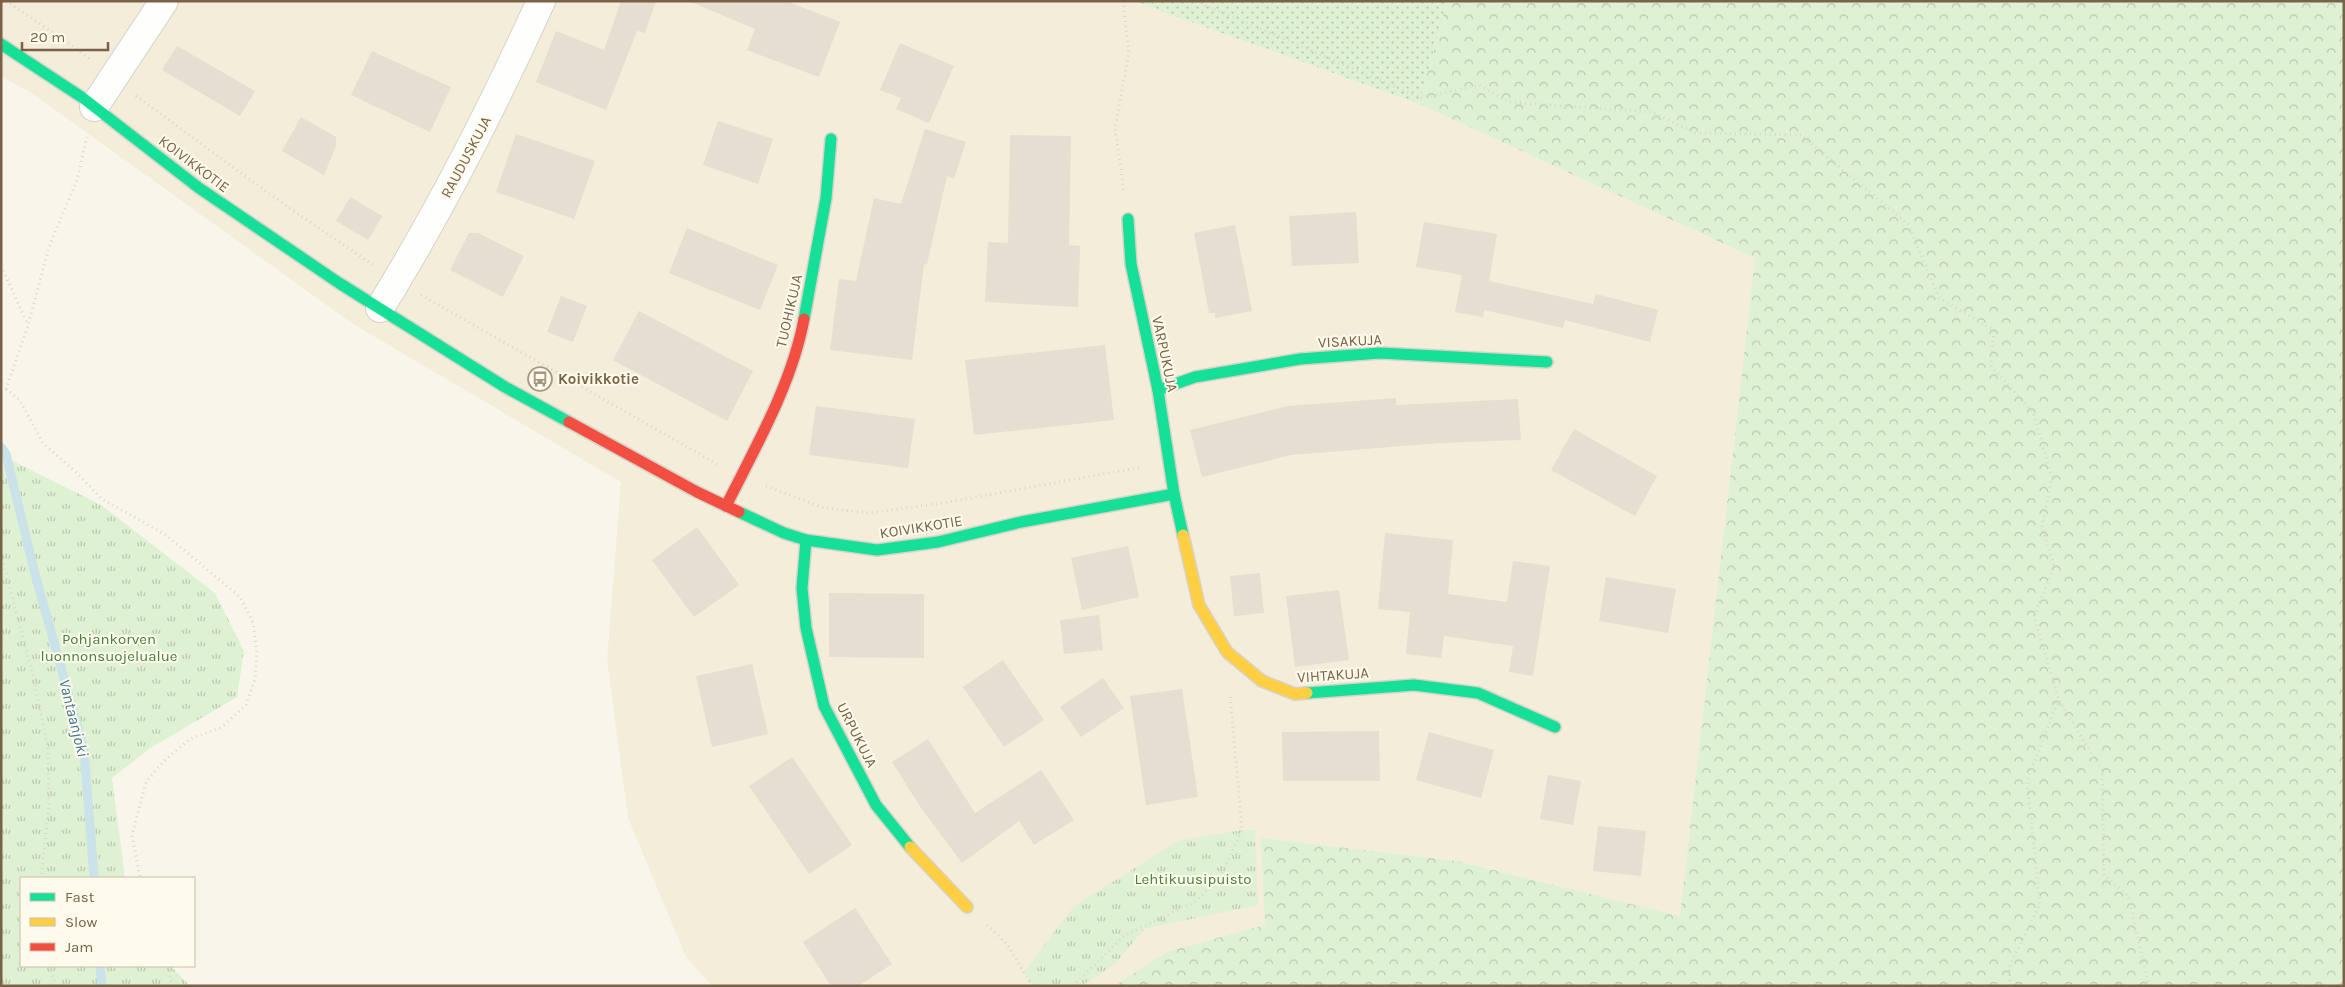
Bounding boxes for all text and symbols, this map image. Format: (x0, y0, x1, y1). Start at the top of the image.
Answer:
scale bar (22, 20, 109, 52)
text: 20 m (30, 28, 65, 46)
street label: RAUDUSKUJA (437, 113, 495, 201)
street label: KOIVIKKOTIE (155, 132, 233, 196)
street label: TUOHIKUJA (772, 272, 806, 349)
street label: VARPUKUJA (1148, 314, 1182, 394)
street label: VISAKUJA (1318, 330, 1383, 352)
bus stop icon: Koivikkotie (527, 366, 553, 392)
place label: Koivikkotie (558, 370, 639, 388)
street label: KOIVIKKOTIE (878, 512, 964, 542)
park label: Pohjankorven luonnonsuojelualue (41, 630, 177, 665)
street label: VIHTAKUJA (1297, 663, 1370, 686)
water label: Vantaanjoki (55, 677, 93, 759)
street label: URPUKUJA (833, 699, 881, 771)
park label: Lehtikuusipuisto (1135, 870, 1251, 888)
legend (20, 877, 195, 967)
text: Fast (65, 888, 95, 906)
text: Slow (65, 913, 97, 931)
text: Jam (65, 938, 93, 956)

